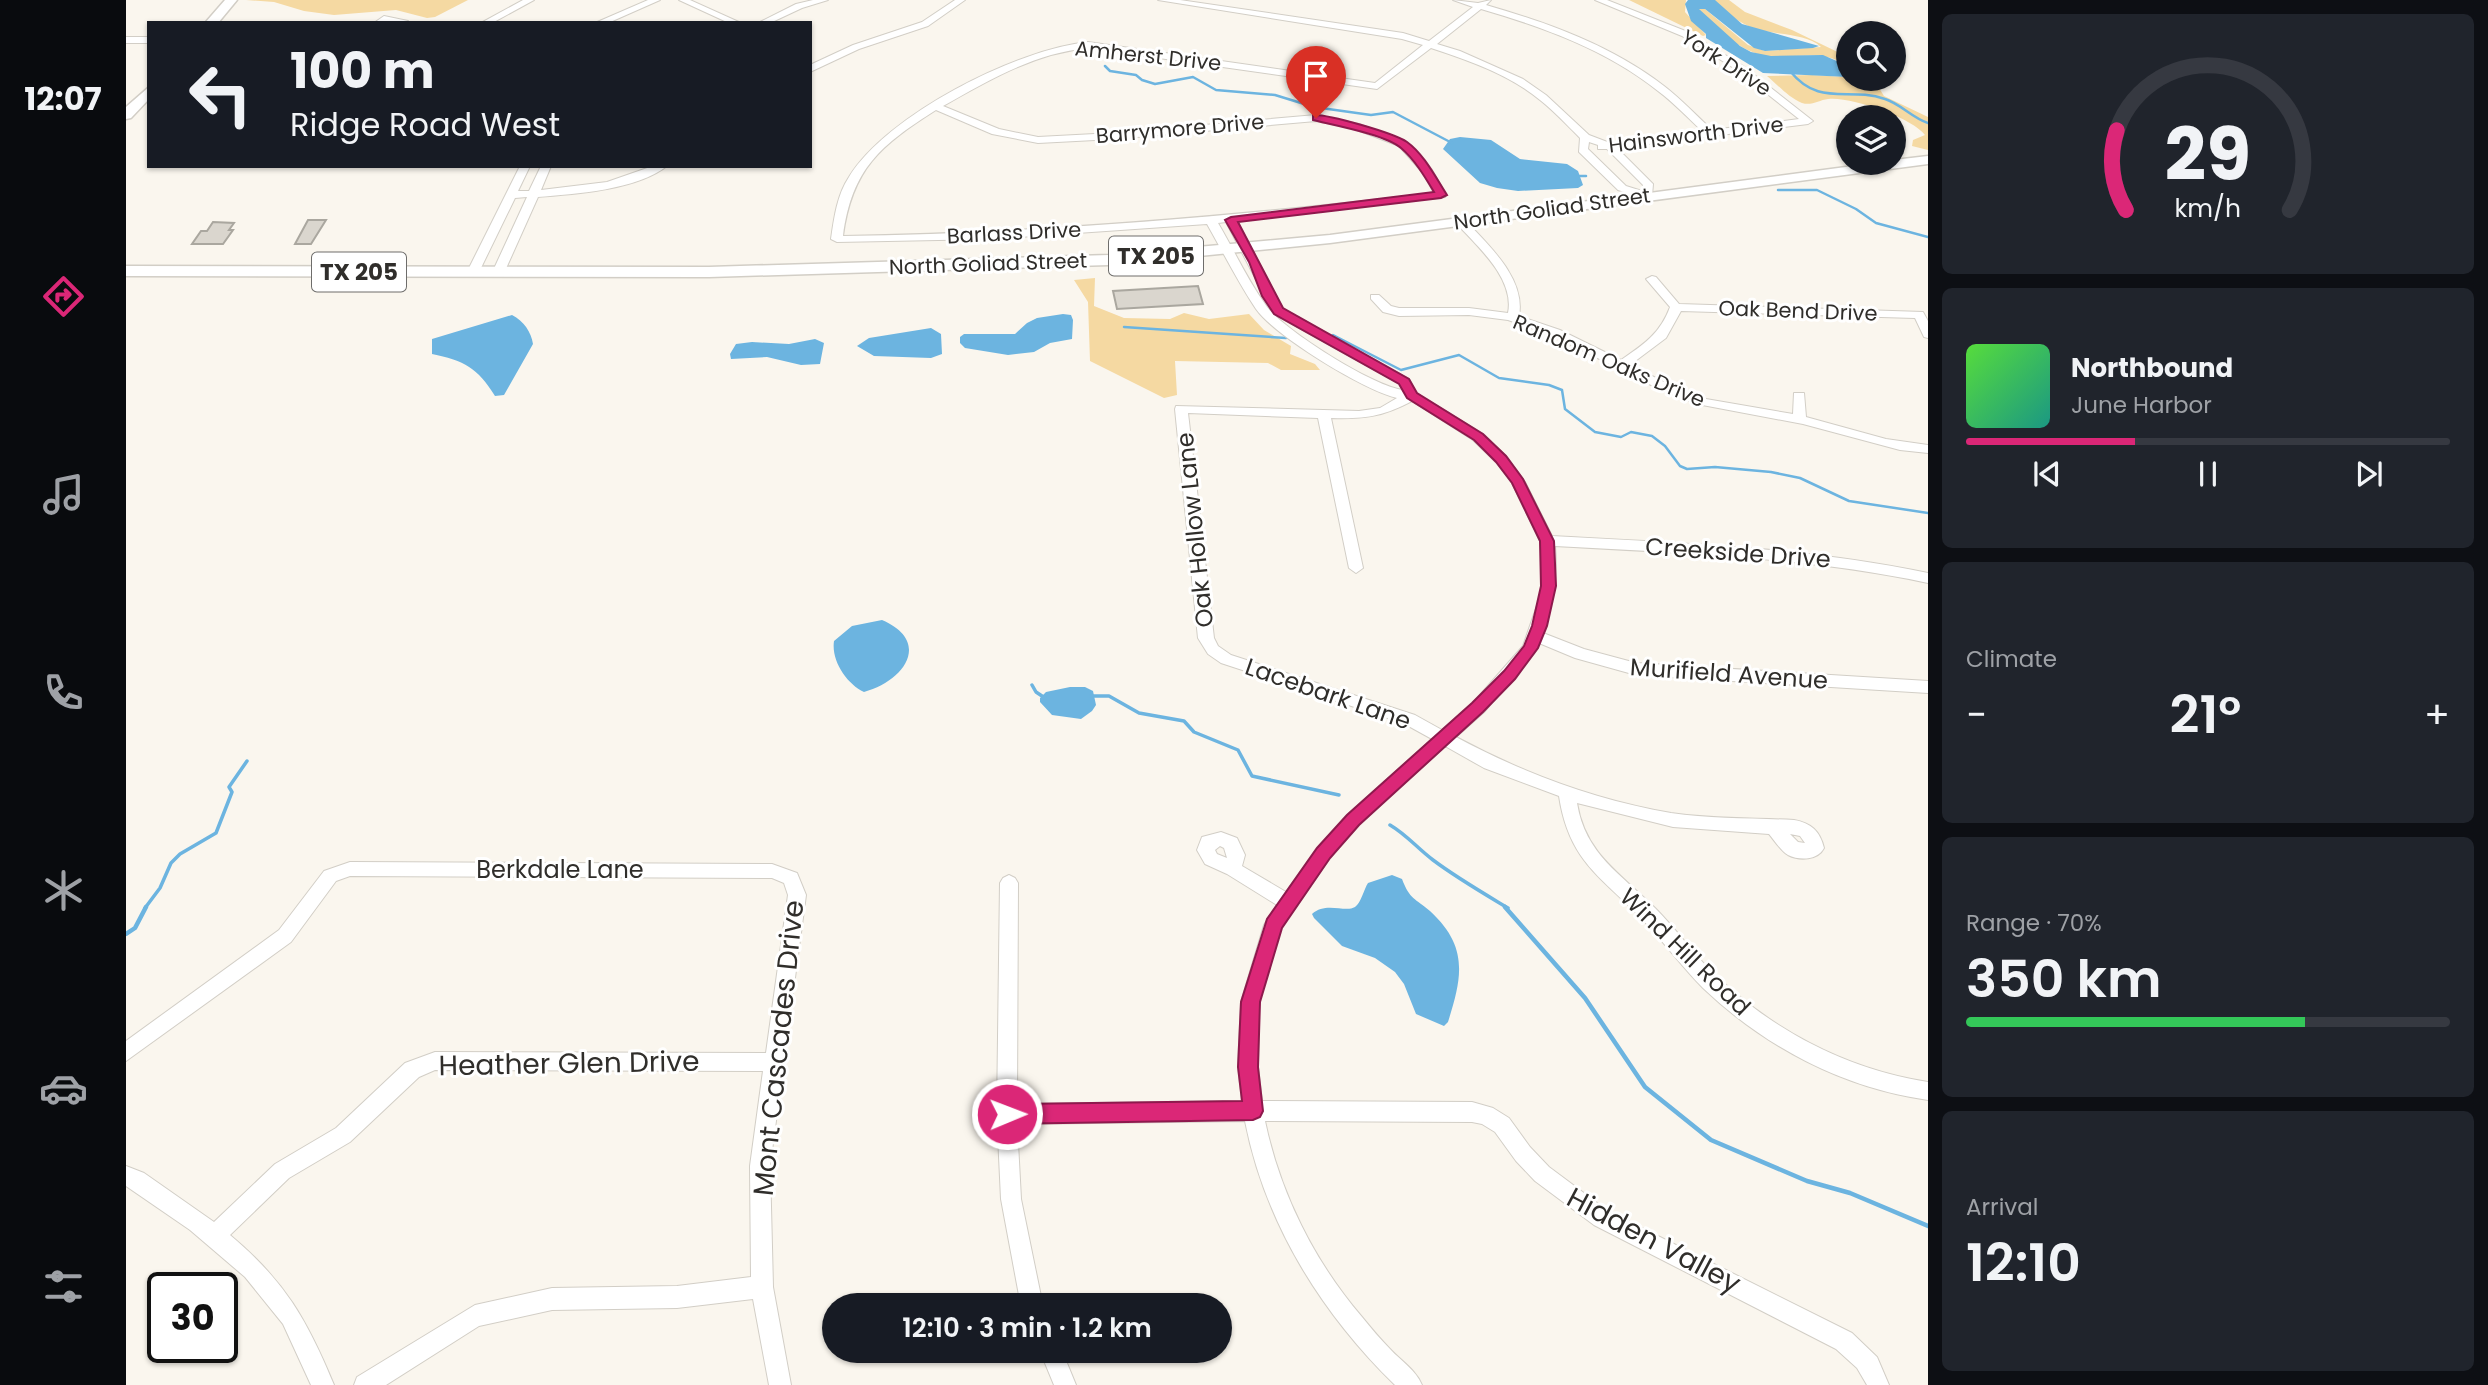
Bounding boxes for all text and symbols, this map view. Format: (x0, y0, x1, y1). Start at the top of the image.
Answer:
map controls (1836, 21, 1906, 175)
button: search (1836, 21, 1906, 91)
street label: York Drive (1675, 22, 1777, 103)
street label: Amherst Drive (1073, 33, 1223, 78)
text: 100 m (290, 37, 435, 105)
pin (1286, 46, 1346, 118)
icon: left (175, 49, 266, 140)
icon: arrive (1297, 57, 1335, 95)
text: 12:07 (24, 76, 102, 121)
text: Ridge Road West (290, 102, 560, 147)
text: 29 (2165, 104, 2251, 205)
button: layers (1836, 105, 1906, 175)
street label: Barrymore Drive (1095, 107, 1265, 150)
street label: Hainsworth Drive (1607, 109, 1785, 160)
street label: North Goliad Street (1452, 180, 1652, 237)
text: km/h (2175, 191, 2241, 226)
street label: Barlass Drive (946, 215, 1082, 250)
road number: TX 205 (1109, 236, 1203, 276)
street label: North Goliad Street (888, 246, 1088, 281)
road number: TX 205 (312, 252, 406, 292)
icon: directions (39, 272, 88, 321)
street label: Oak Bend Drive (1718, 293, 1878, 328)
street label: Random Oaks Drive (1509, 307, 1710, 414)
text: Northbound (2071, 350, 2233, 386)
text: June Harbor (2071, 389, 2212, 421)
street label: Oak Hollow Lane (1168, 431, 1221, 629)
icon: previous (2028, 455, 2066, 493)
icon: pause (2189, 455, 2227, 493)
icon: next (2350, 455, 2388, 493)
icon: music (39, 470, 88, 519)
street label: Creekside Drive (1644, 530, 1832, 575)
text: Climate (1966, 643, 2057, 675)
street label: Lacebark Lane (1241, 650, 1415, 737)
street label: Murifield Avenue (1629, 650, 1829, 697)
icon: phone (39, 668, 88, 717)
text: 21° (2170, 678, 2241, 751)
text: − (1966, 688, 1987, 741)
text: + (2424, 688, 2450, 741)
street label: Berkdale Lane (476, 853, 644, 886)
icon: climate (39, 866, 88, 915)
street label: Wind Hill Road (1613, 881, 1758, 1023)
street label: Mont Cascades Drive (744, 898, 813, 1198)
text: Range · 70% (1966, 907, 2102, 939)
text: 350 km (1966, 942, 2161, 1015)
street label: Heather Glen Drive (438, 1042, 700, 1085)
icon: car (39, 1064, 88, 1113)
position arrow (970, 1077, 1044, 1151)
street label: Hidden Valley (1560, 1178, 1748, 1303)
text: Arrival (1966, 1191, 2038, 1223)
text: 12:10 (1966, 1226, 2081, 1299)
icon: filters (39, 1262, 88, 1311)
speed limit sign: 30 (147, 1272, 238, 1363)
text: 12:10 · 3 min · 1.2 km (902, 1310, 1152, 1346)

